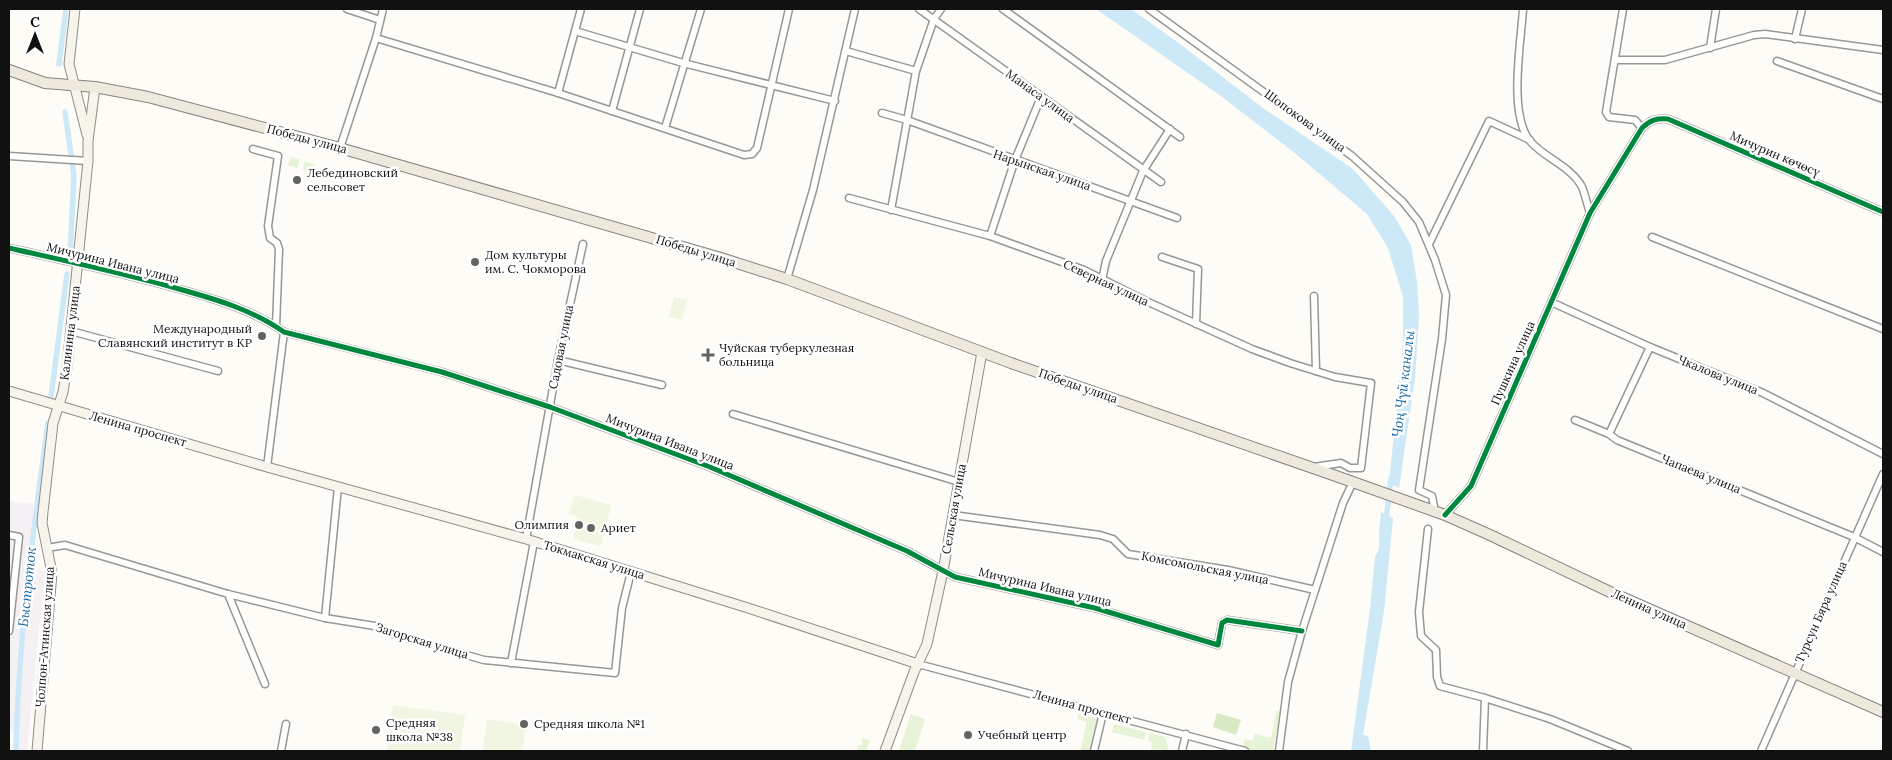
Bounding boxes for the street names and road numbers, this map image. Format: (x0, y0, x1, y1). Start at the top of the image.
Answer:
street label: Манаса улица (1003, 66, 1078, 125)
street label: Шопокова улица (1262, 86, 1349, 155)
street label: Победы улица (265, 121, 349, 156)
street label: Мичурин көчөсү (1728, 128, 1823, 180)
street label: Нарынская улица (991, 146, 1093, 193)
street label: Победы улица (654, 231, 738, 270)
street label: Мичурина Ивана улица (45, 239, 181, 286)
street label: Северная улица (1061, 256, 1151, 309)
street label: Калинина улица (56, 285, 83, 381)
street label: Садовая улица (545, 304, 576, 390)
street label: Пушкина улица (1487, 318, 1538, 407)
street label: Чкалова улица (1676, 352, 1760, 397)
street label: Победы улица (1037, 365, 1120, 406)
street label: Ленина проспект (88, 407, 189, 450)
street label: Мичурина Ивана улица (604, 410, 736, 473)
street label: Чапаева улица (1659, 451, 1743, 496)
street label: Сельская улица (938, 463, 969, 555)
street label: Токмакская улица (542, 537, 647, 582)
street label: Комсомольская улица (1140, 548, 1270, 587)
street label: Турсун Бяра улица (1791, 559, 1850, 665)
street label: Мичурина Ивана улица (977, 564, 1113, 609)
street label: Чолпон-Атинская улица (32, 566, 57, 708)
street label: Ленина улица (1609, 585, 1689, 632)
street label: Загорская улица (374, 619, 470, 662)
street label: Ленина проспект (1032, 686, 1133, 727)

